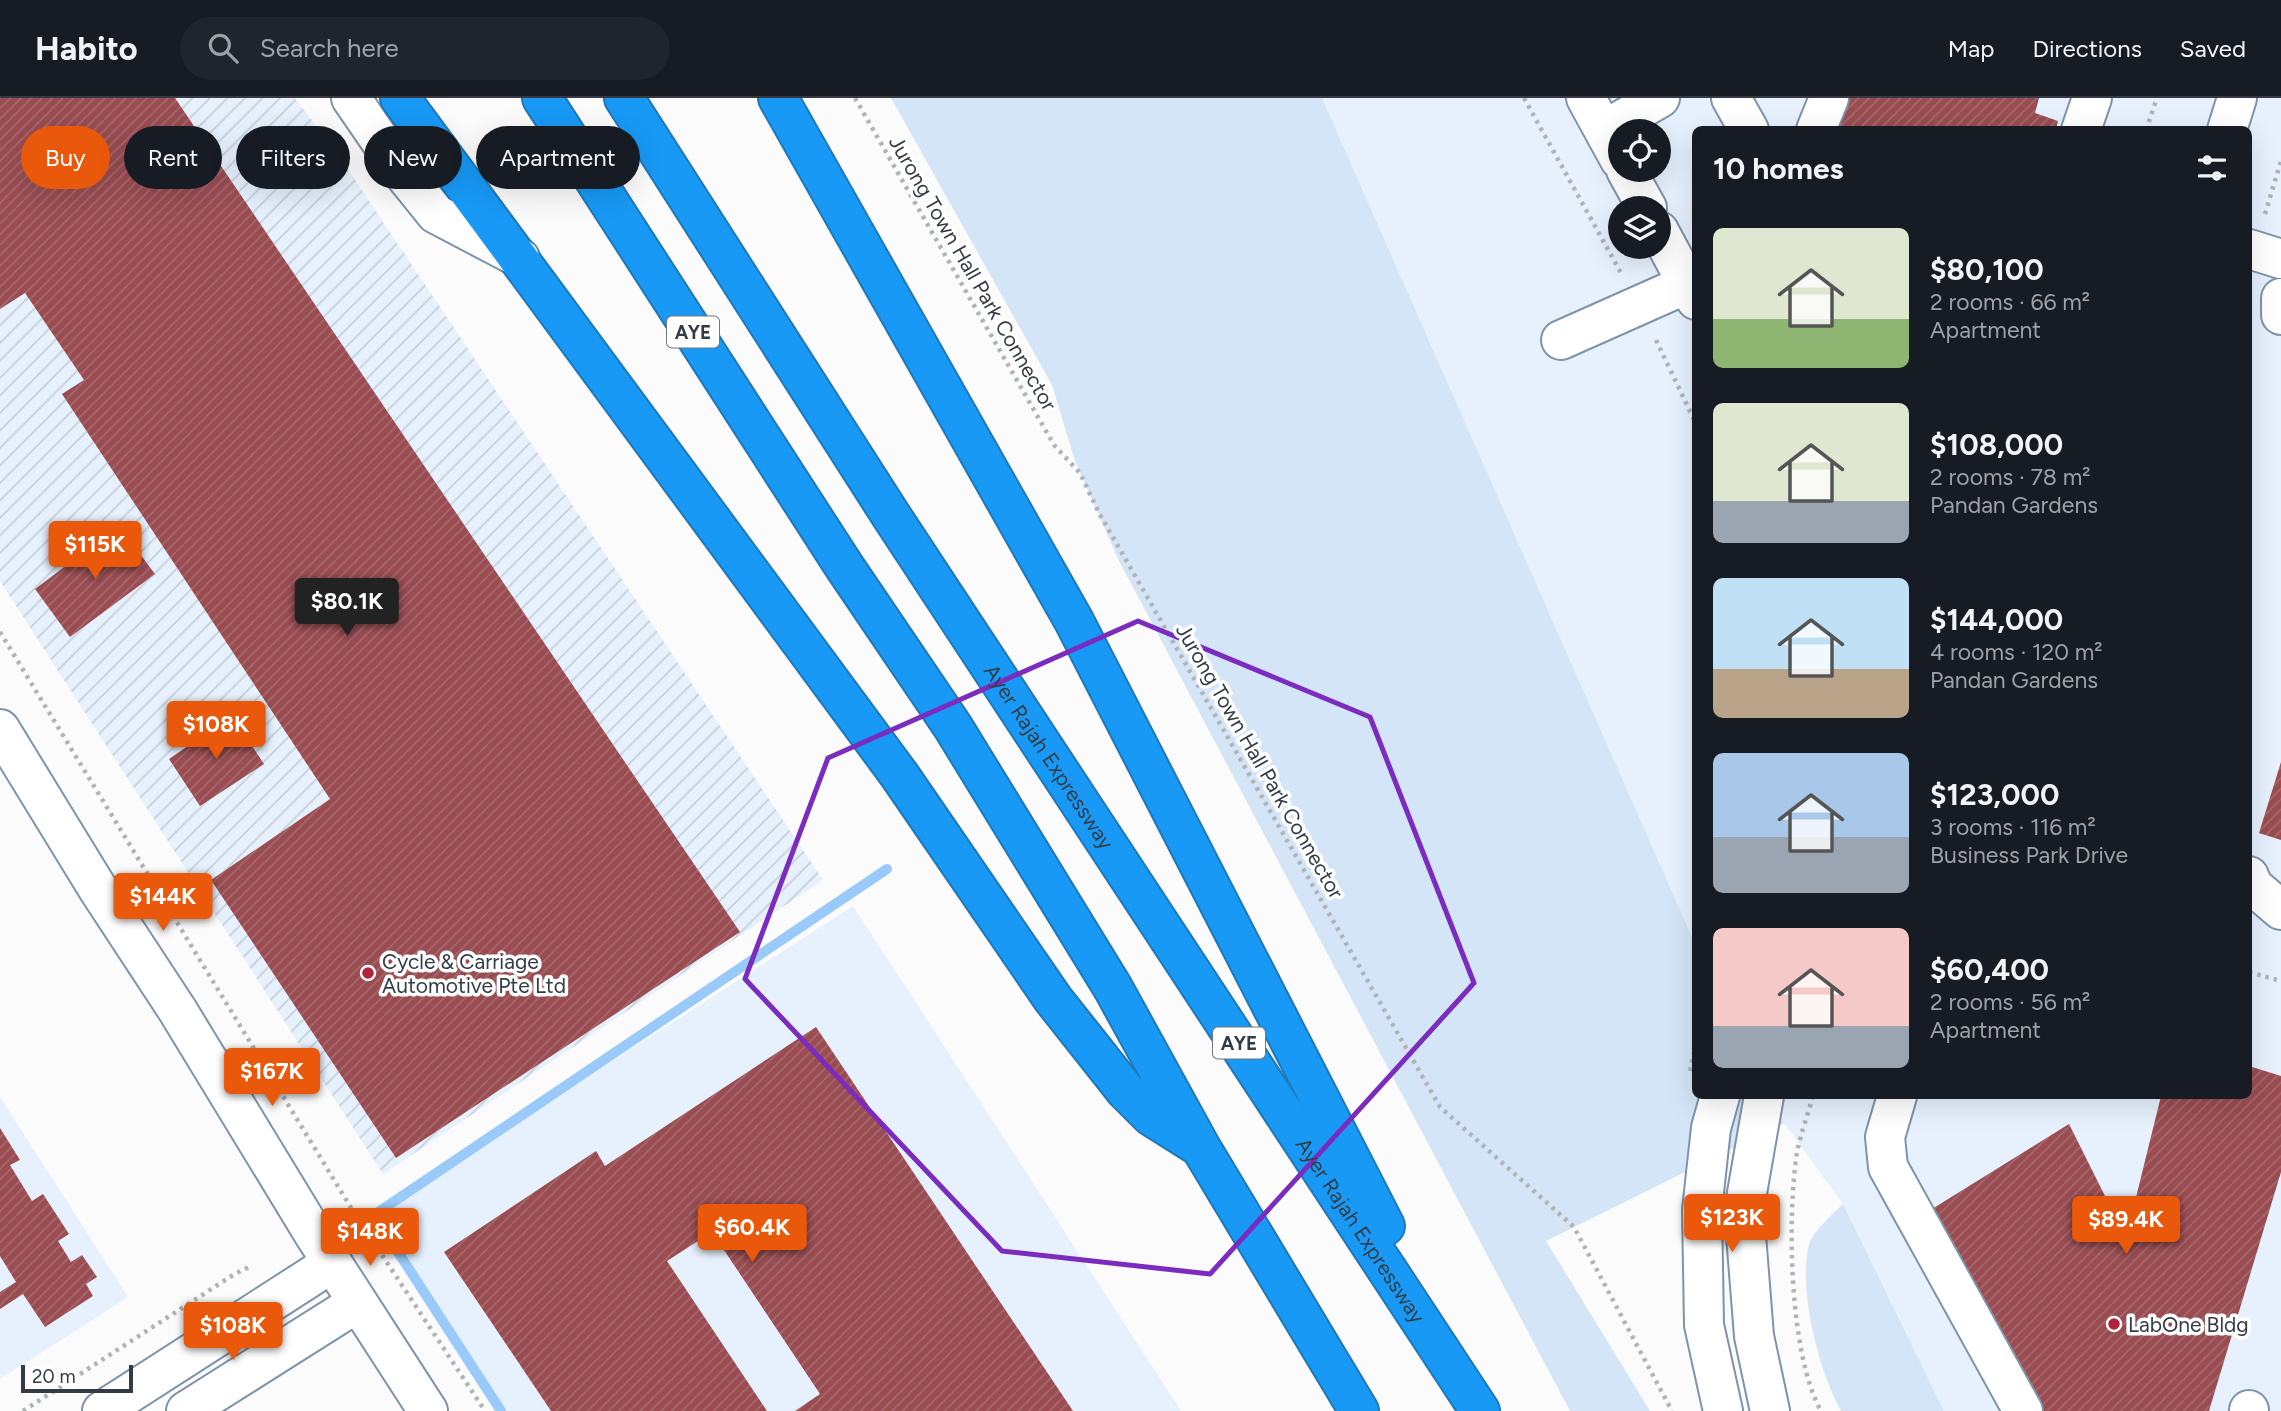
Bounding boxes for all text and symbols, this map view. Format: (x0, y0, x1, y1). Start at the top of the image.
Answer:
search box (180, 17, 670, 80)
text: Habito (35, 29, 138, 68)
icon: search (204, 29, 242, 67)
text: Search here (260, 32, 399, 64)
text: Map (1948, 34, 1994, 63)
text: Directions (2032, 34, 2142, 63)
text: Saved (2180, 34, 2246, 63)
map controls (1608, 119, 1671, 259)
button: locate (1608, 119, 1671, 182)
chip: Buy (21, 126, 110, 189)
chip: Rent (124, 126, 222, 189)
chip: Filters (236, 126, 350, 189)
chip: New (364, 126, 462, 189)
chip: Apartment (476, 126, 640, 189)
street label: Jurong Town Hall Park Connector (884, 131, 1062, 415)
icon: filters (2193, 149, 2231, 187)
text: 10 homes (1713, 150, 1844, 187)
button: layers (1608, 196, 1671, 259)
text: $80,100 (1930, 251, 2044, 288)
icon: home (1769, 256, 1853, 340)
text: 2 rooms · 66 m² (1930, 288, 2090, 316)
road number: AYE (667, 316, 719, 348)
text: Apartment (1930, 316, 2041, 344)
text: $108,000 (1930, 426, 2063, 463)
icon: home (1769, 431, 1853, 515)
text: 2 rooms · 78 m² (1930, 463, 2091, 491)
text: Pandan Gardens (1930, 491, 2098, 519)
pin: $115K (46, 522, 144, 581)
text: $115K (65, 530, 125, 558)
pin: $80.1K (290, 578, 404, 638)
text: $80.1K (311, 587, 383, 615)
text: $144,000 (1930, 601, 2063, 638)
icon: home (1769, 606, 1853, 690)
street label: Jurong Town Hall Park Connector (1171, 619, 1349, 903)
text: 4 rooms · 120 m² (1930, 638, 2103, 666)
street label: Ayer Rajah Expressway (980, 659, 1119, 854)
text: Pandan Gardens (1930, 666, 2098, 694)
pin: $108K (167, 702, 265, 761)
text: $108K (183, 710, 249, 738)
text: $123,000 (1930, 776, 2059, 813)
icon: home (1769, 781, 1853, 865)
text: 3 rooms · 116 m² (1930, 813, 2096, 841)
text: Business Park Drive (1930, 841, 2128, 869)
pin: $144K (114, 874, 212, 933)
text: $144K (130, 882, 196, 910)
place label: Cycle & Carriage Automotive Pte Ltd (382, 949, 566, 998)
text: $60,400 (1930, 951, 2049, 988)
icon: home (1769, 956, 1853, 1040)
marker: Cycle & Carriage Automotive Pte Ltd (360, 965, 376, 981)
text: 2 rooms · 56 m² (1930, 988, 2090, 1016)
text: Apartment (1930, 1016, 2041, 1044)
road number: AYE (1213, 1028, 1265, 1058)
pin: $167K (223, 1048, 321, 1108)
text: $167K (240, 1057, 304, 1085)
street label: Ayer Rajah Expressway (1291, 1133, 1431, 1328)
pin: $123K (1683, 1194, 1781, 1254)
pin: $89.4K (2069, 1196, 2183, 1256)
text: $123K (1700, 1203, 1764, 1231)
pin: $60.4K (695, 1204, 809, 1264)
text: $89.4K (2088, 1205, 2164, 1233)
pin: $148K (321, 1208, 419, 1268)
text: $60.4K (714, 1213, 790, 1241)
text: $148K (337, 1217, 403, 1245)
pin: $108K (184, 1302, 282, 1362)
text: $108K (200, 1311, 266, 1339)
place label: LabOne Bldg (2128, 1312, 2249, 1337)
marker: LabOne Bldg (2106, 1316, 2122, 1332)
scale bar (21, 1362, 133, 1394)
text: 20 m (32, 1365, 76, 1388)

